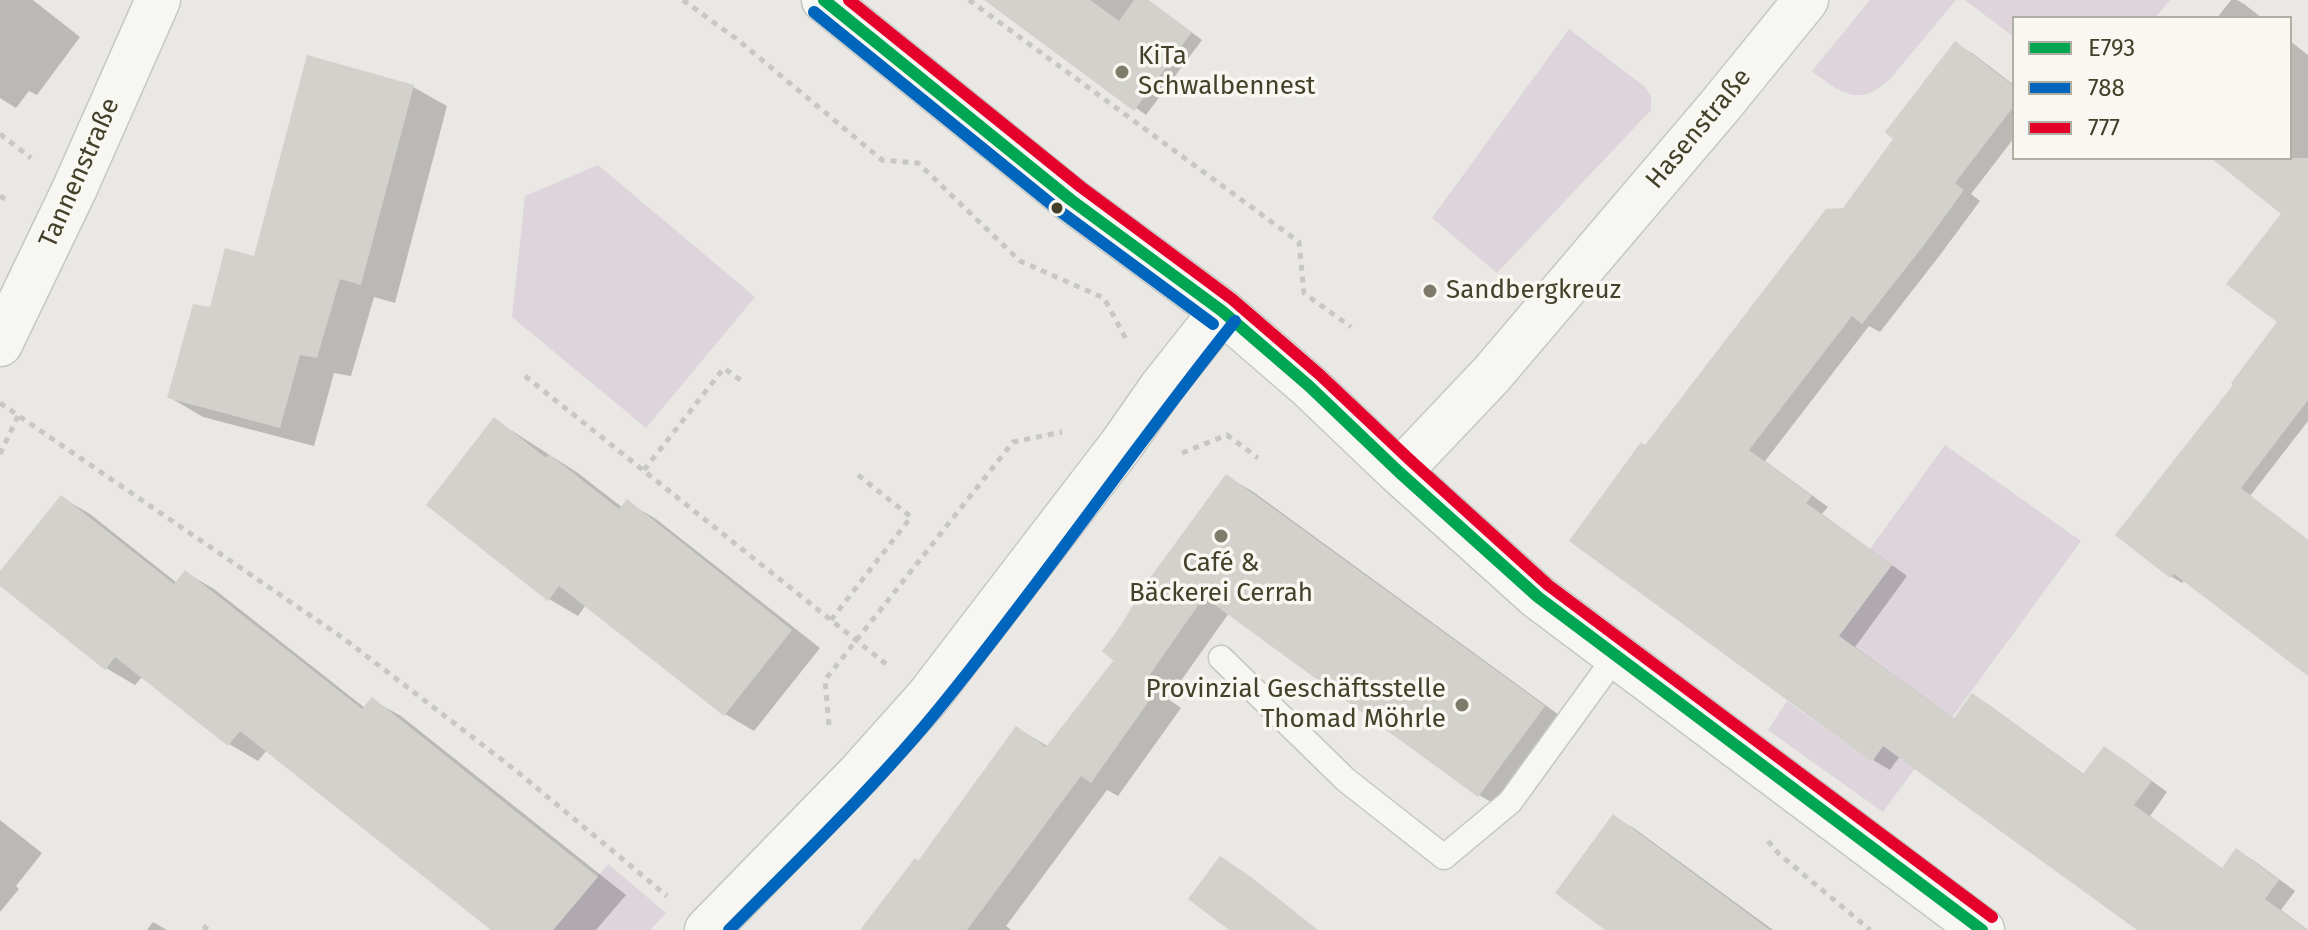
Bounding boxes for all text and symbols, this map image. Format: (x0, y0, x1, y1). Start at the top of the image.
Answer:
legend (2012, 16, 2292, 160)
text: E793 (2088, 34, 2135, 62)
place label: KiTa Schwalbennest (1138, 41, 1315, 102)
street label: Hasenstraße (1640, 62, 1758, 196)
marker: KiTa Schwalbennest (1113, 63, 1131, 81)
text: 788 (2088, 74, 2125, 102)
street label: Tannenstraße (33, 93, 127, 253)
text: 777 (2088, 114, 2120, 142)
unlabelled marker (1049, 200, 1065, 216)
place label: Sandbergkreuz (1446, 275, 1621, 307)
marker: Sandbergkreuz (1421, 282, 1439, 300)
marker: Café & Bäckerei Cerrah (1212, 527, 1230, 545)
place label: Café & Bäckerei Cerrah (1129, 548, 1313, 610)
place label: Provinzial Geschäftsstelle Thomad Möhrle (1146, 674, 1446, 736)
marker: Provinzial Geschäftsstelle Thomad Möhrle (1453, 696, 1471, 714)

